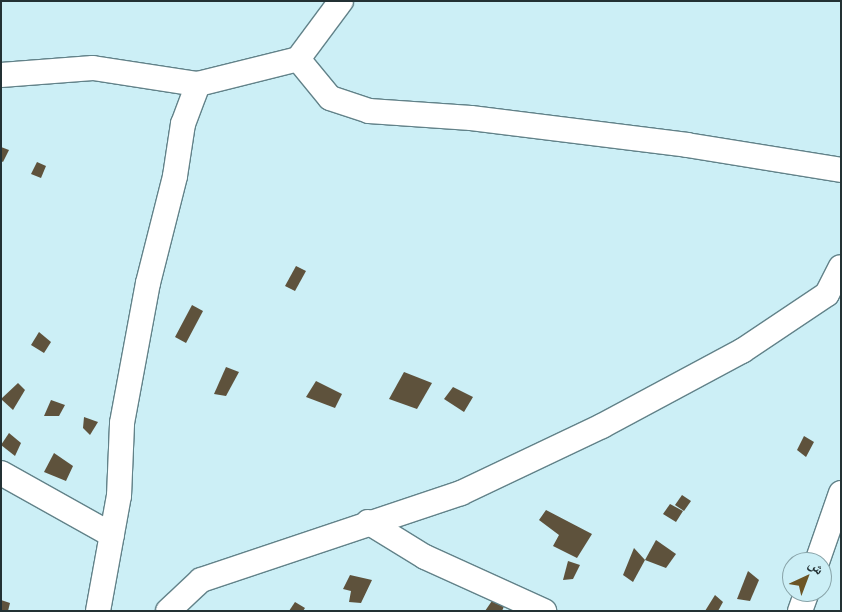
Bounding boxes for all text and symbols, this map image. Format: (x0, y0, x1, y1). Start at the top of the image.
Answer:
north arrow (782, 552, 832, 602)
text: ش (805, 555, 828, 578)

